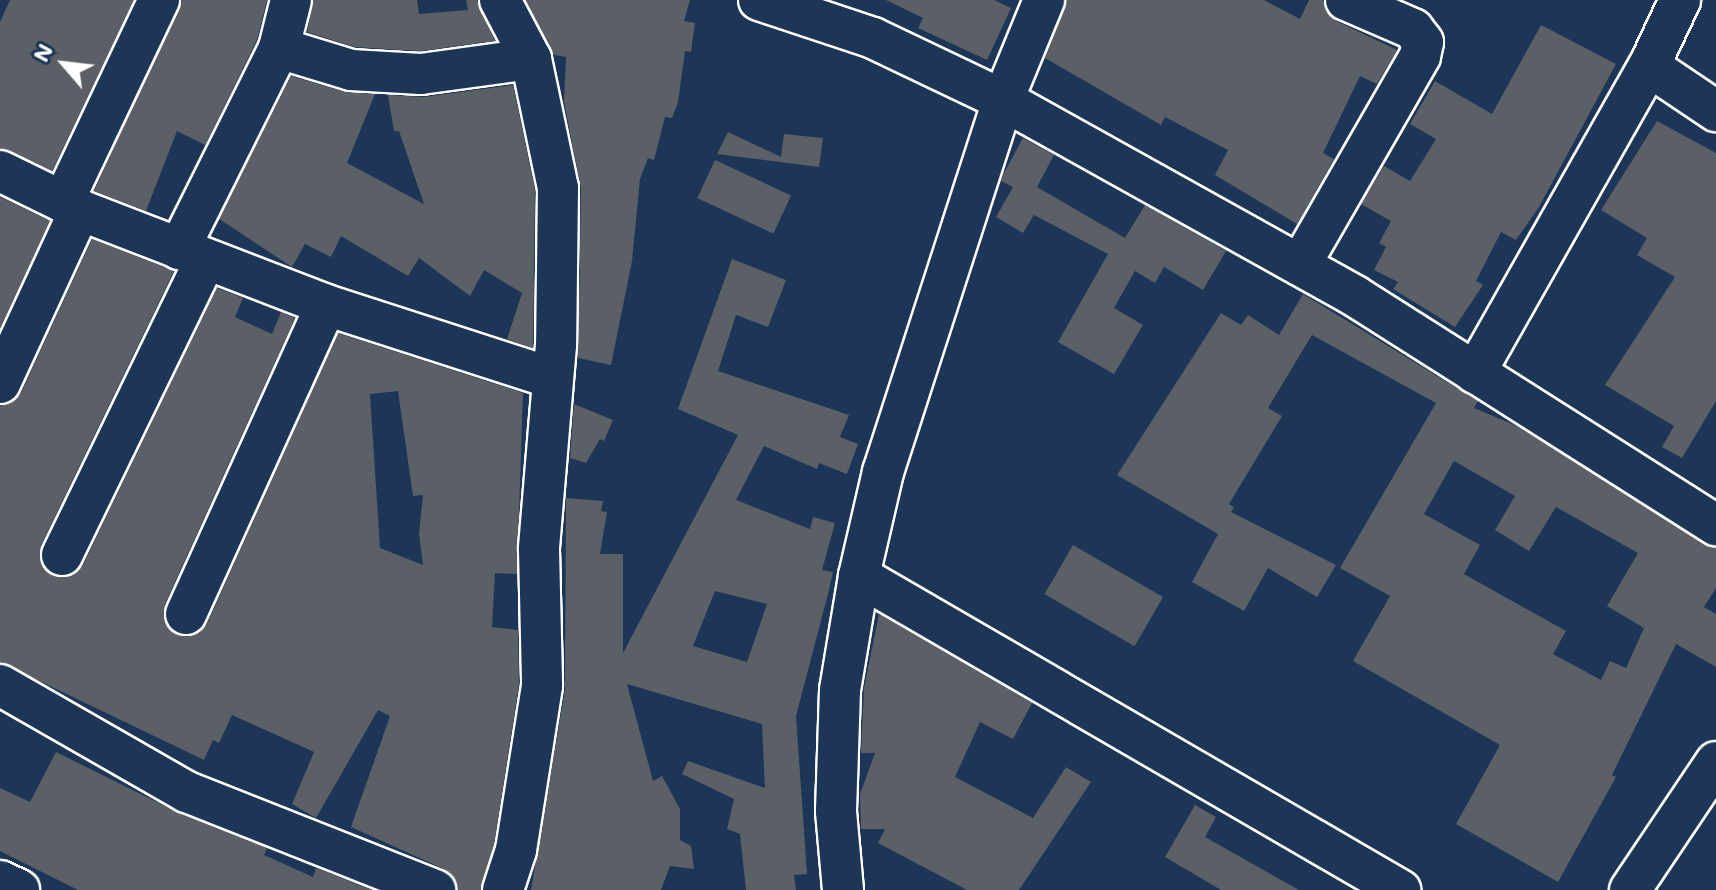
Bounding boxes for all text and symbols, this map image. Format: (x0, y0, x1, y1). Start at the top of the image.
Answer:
north arrow (24, 24, 104, 104)
text: N (26, 38, 59, 67)

